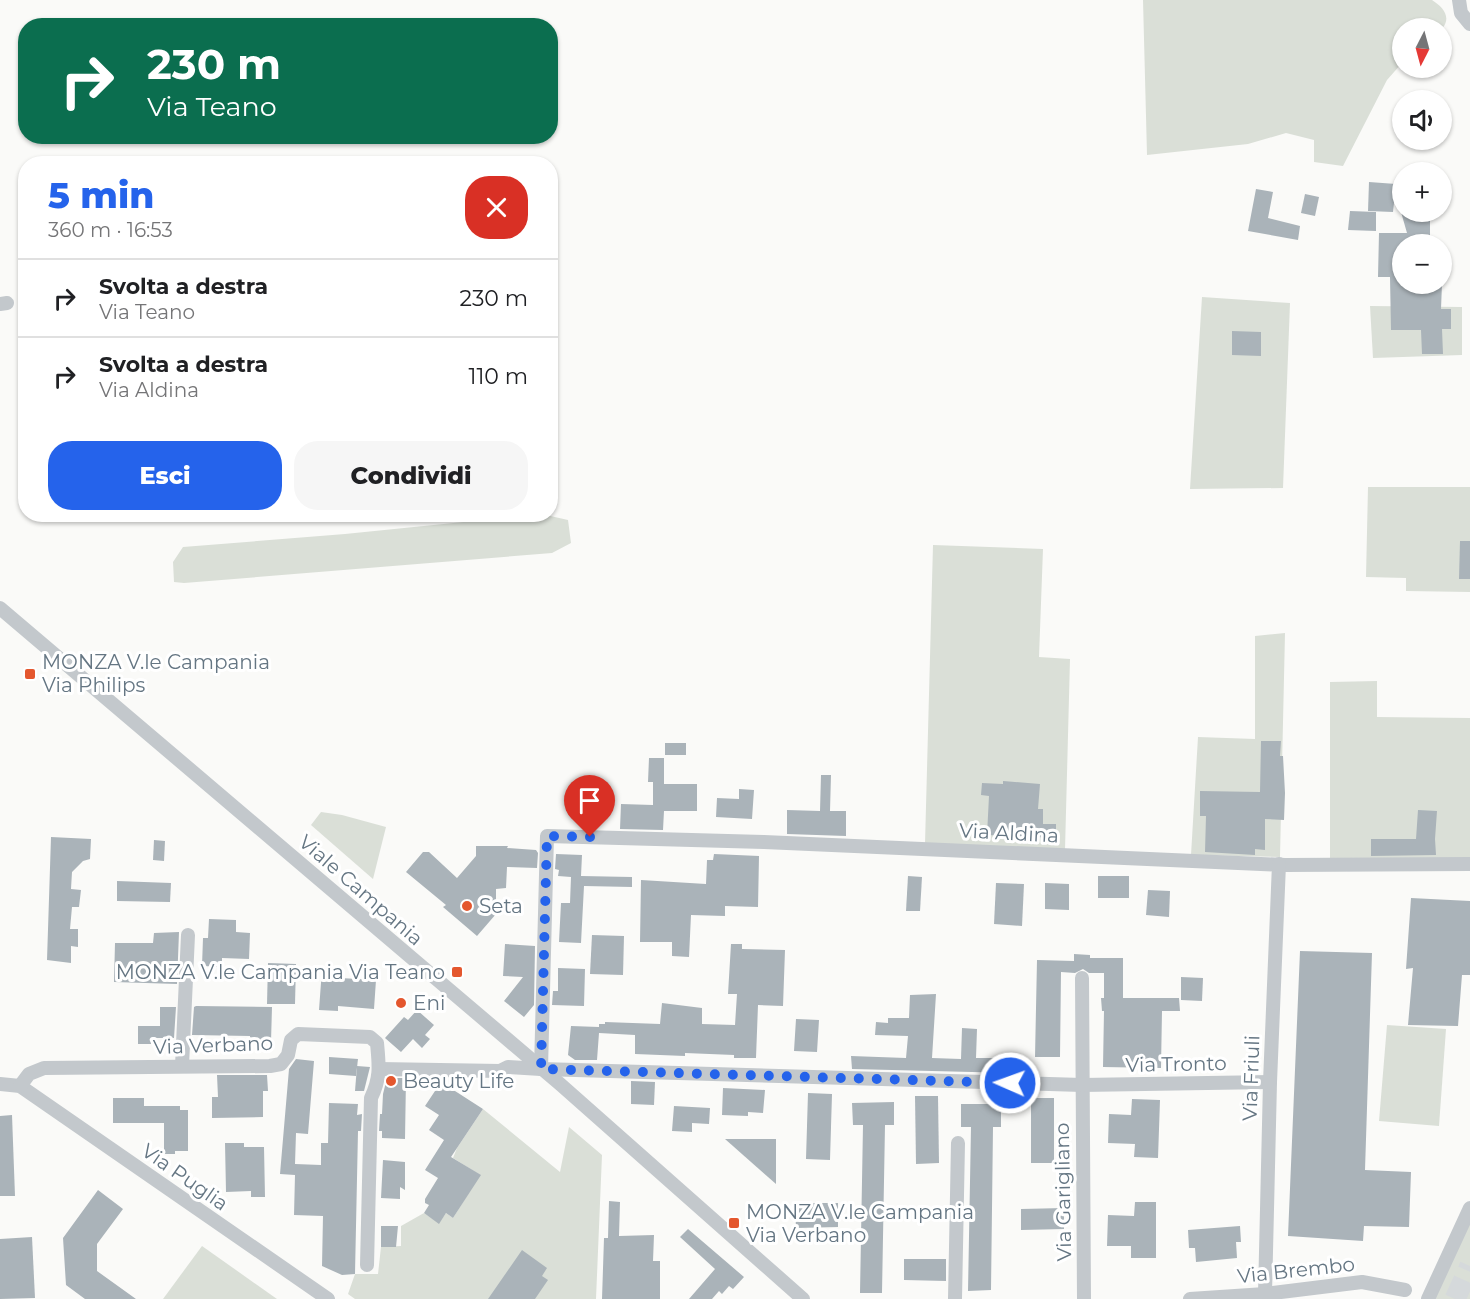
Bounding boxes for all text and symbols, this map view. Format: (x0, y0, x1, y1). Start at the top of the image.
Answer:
north arrow (1392, 18, 1452, 78)
map controls (1392, 18, 1452, 294)
text: 230 m (147, 38, 281, 90)
icon: right (48, 42, 126, 120)
text: Via Teano (147, 90, 277, 123)
button: sound (1392, 90, 1452, 150)
button: + (1392, 162, 1452, 222)
text: 5 min (48, 173, 154, 217)
button: close (465, 176, 528, 239)
text: 360 m · 16:53 (48, 218, 173, 242)
button: − (1392, 234, 1452, 294)
text: Svolta a destra (99, 273, 268, 300)
icon: right (48, 282, 81, 315)
text: 230 m (459, 285, 528, 312)
text: Via Teano (99, 300, 195, 324)
text: Svolta a destra (99, 351, 268, 378)
icon: right (48, 360, 81, 393)
text: 110 m (468, 363, 528, 390)
text: Via Aldina (99, 378, 199, 402)
button: Esci (48, 441, 282, 510)
button: Condividi (294, 441, 528, 510)
place label: MONZA V.le Campania Via Philips (42, 650, 270, 697)
marker: MONZA V.le Campania Via Philips (23, 667, 37, 681)
pin (564, 775, 615, 837)
icon: arrive (573, 784, 606, 817)
street label: Via Aldina (958, 818, 1060, 848)
street label: Viale Campania (294, 830, 428, 950)
place label: Seta (479, 894, 523, 918)
marker: Seta (460, 899, 474, 913)
place label: MONZA V.le Campania Via Teano (116, 960, 445, 984)
marker: MONZA V.le Campania Via Teano (450, 965, 464, 979)
place label: Eni (413, 991, 445, 1015)
marker: Eni (394, 996, 408, 1010)
street label: Via Verbano (153, 1031, 273, 1059)
street label: Via Friuli (1238, 1035, 1264, 1121)
position arrow (978, 1051, 1042, 1115)
street label: Via Tronto (1125, 1051, 1227, 1077)
place label: Beauty Life (403, 1069, 514, 1093)
marker: Beauty Life (384, 1074, 398, 1088)
street label: Via Garigliano (1050, 1122, 1076, 1262)
street label: Via Puglia (137, 1138, 233, 1216)
place label: MONZA V.le Campania Via Verbano (746, 1200, 974, 1247)
marker: MONZA V.le Campania Via Verbano (727, 1216, 741, 1230)
street label: Via Brembo (1236, 1252, 1356, 1288)

